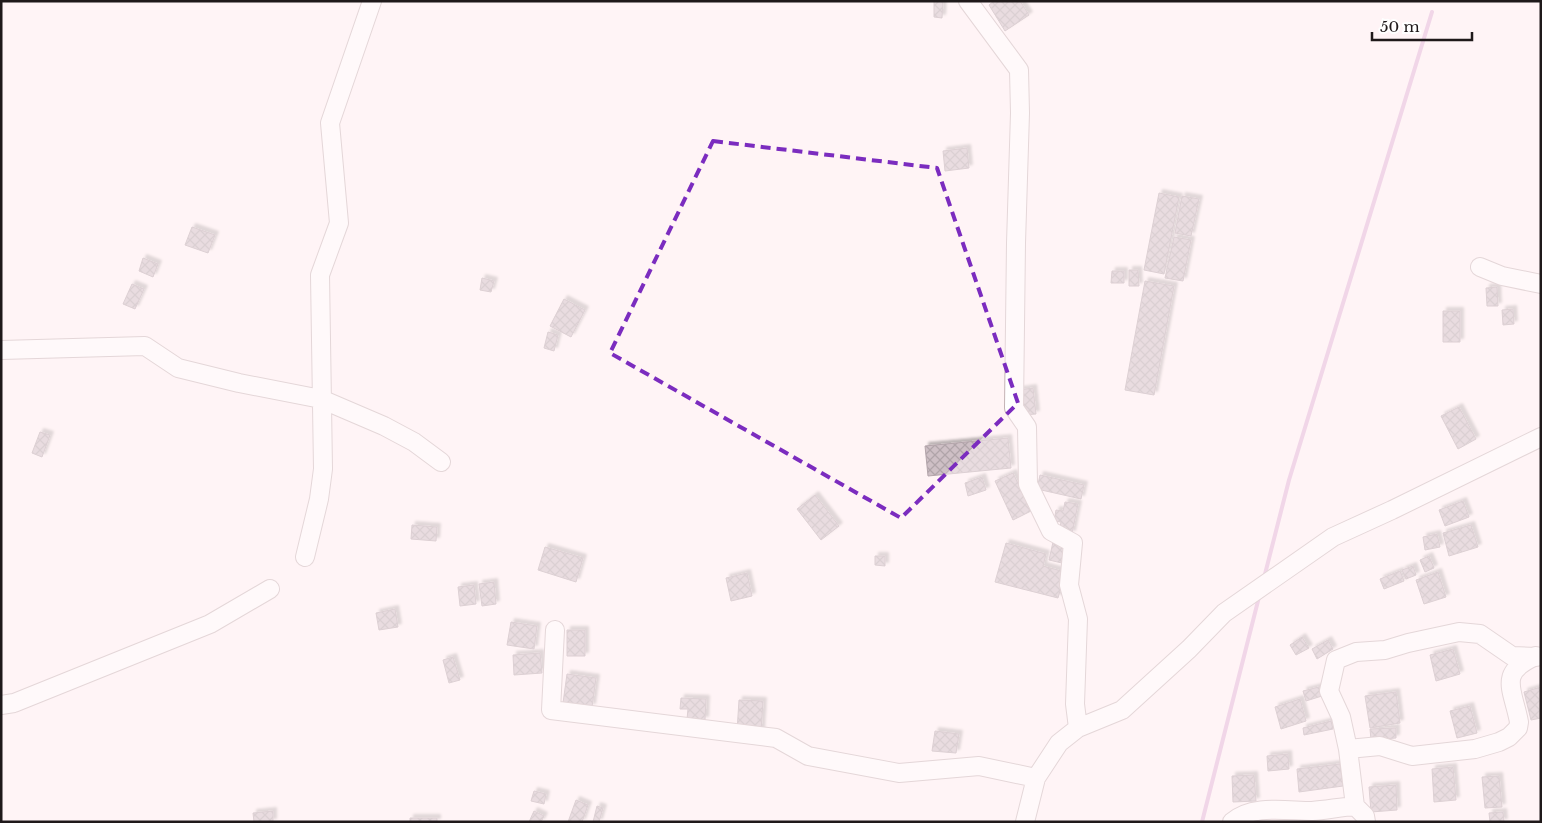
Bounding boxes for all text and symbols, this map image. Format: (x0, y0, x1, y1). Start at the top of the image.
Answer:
scale bar (1372, 10, 1472, 42)
text: 50 m (1380, 17, 1420, 36)

